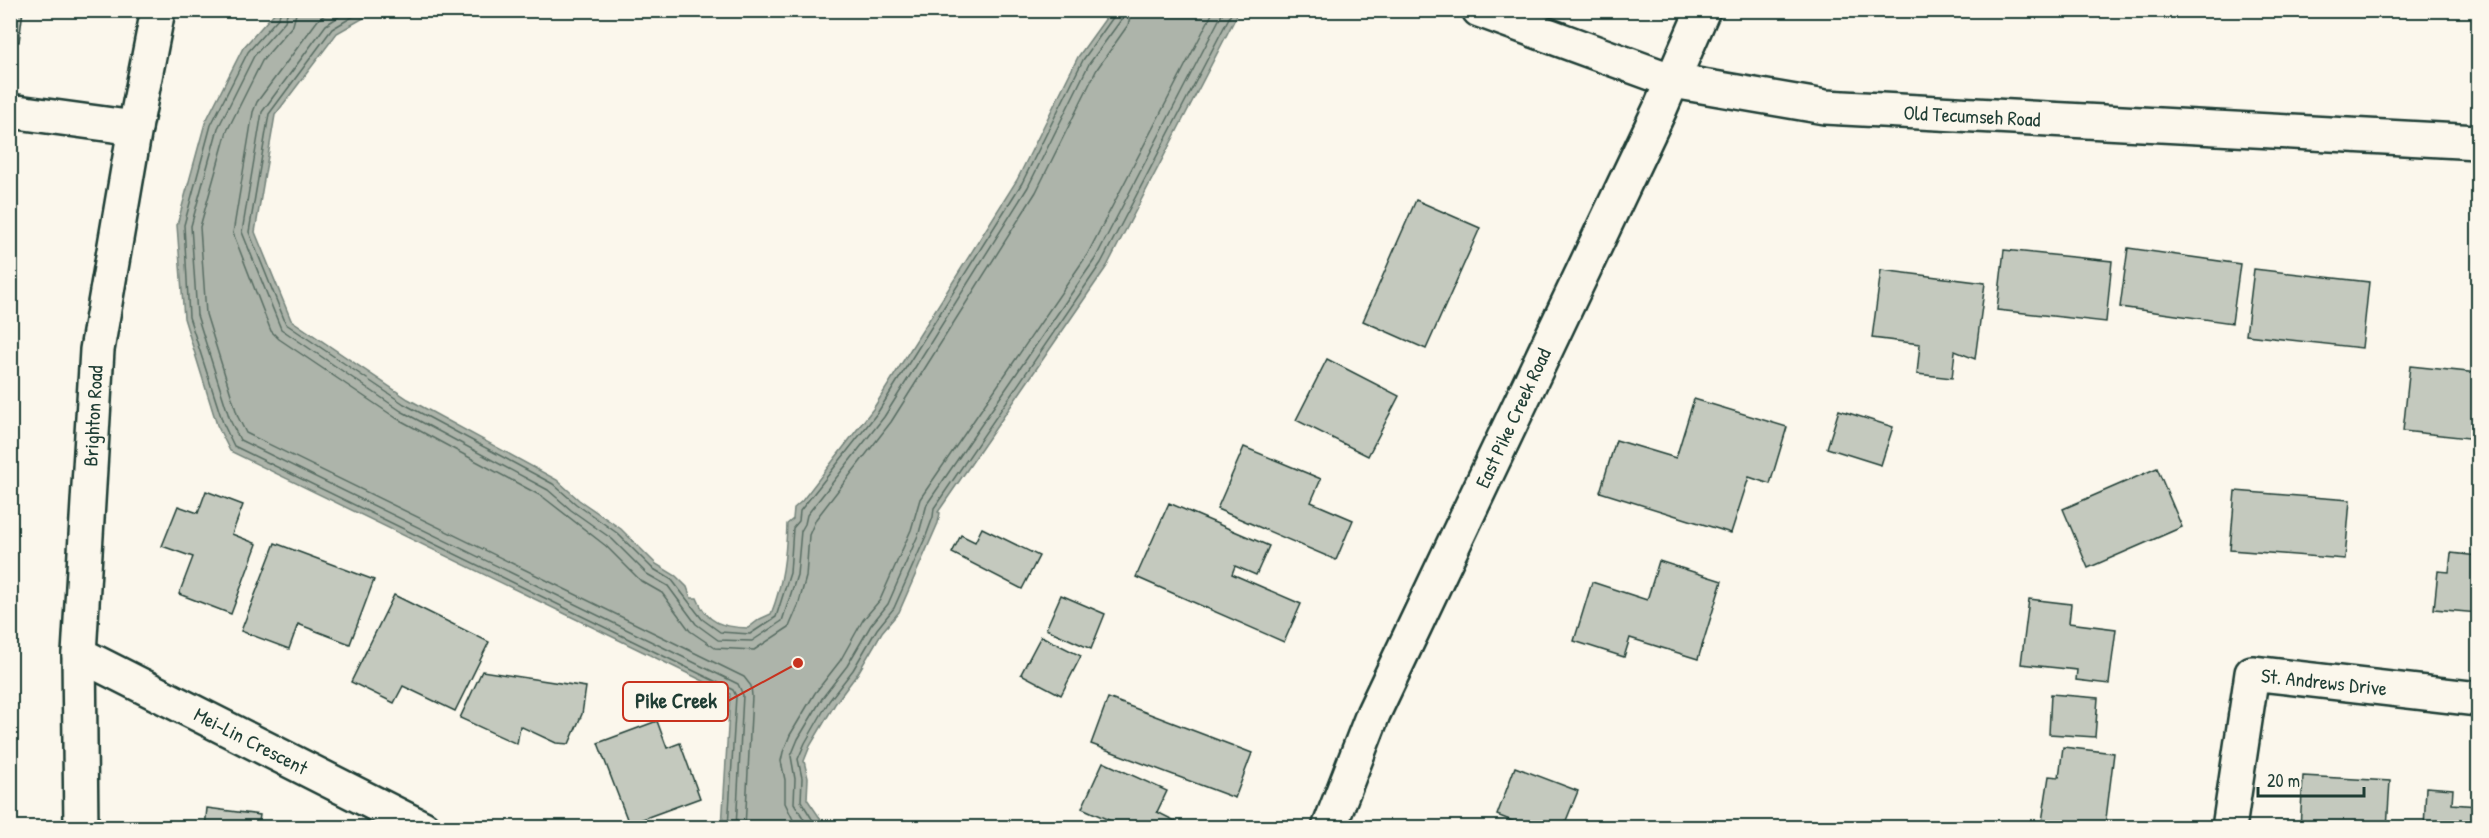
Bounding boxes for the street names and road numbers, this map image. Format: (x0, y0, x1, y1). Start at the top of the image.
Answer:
street label: Old Tecumseh Road (1903, 98, 2041, 133)
street label: East Pike Creek Road (1468, 343, 1557, 492)
street label: Brighton Road (76, 365, 109, 467)
street label: St. Andrews Drive (2260, 661, 2388, 702)
street label: Mei-Lin Crescent (190, 700, 314, 781)

